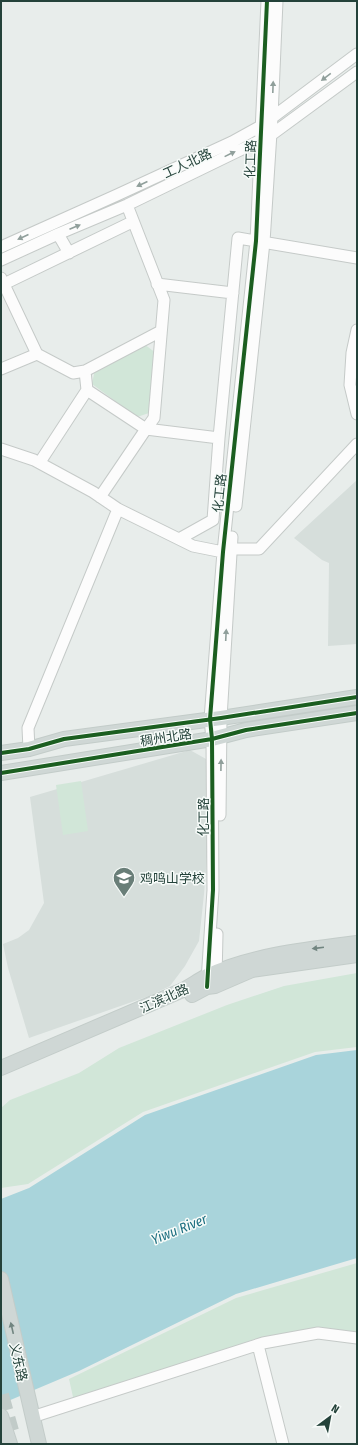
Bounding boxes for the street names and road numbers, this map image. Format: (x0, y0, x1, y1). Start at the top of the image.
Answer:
street label: 化工路 (242, 139, 259, 179)
street label: 工人北路 (160, 146, 214, 181)
street label: 化工路 (210, 473, 229, 513)
street label: 稠州北路 (139, 726, 193, 749)
street label: 化工路 (196, 797, 211, 837)
street label: 江滨北路 (137, 981, 191, 1016)
street label: 义东路 (7, 1341, 30, 1383)

